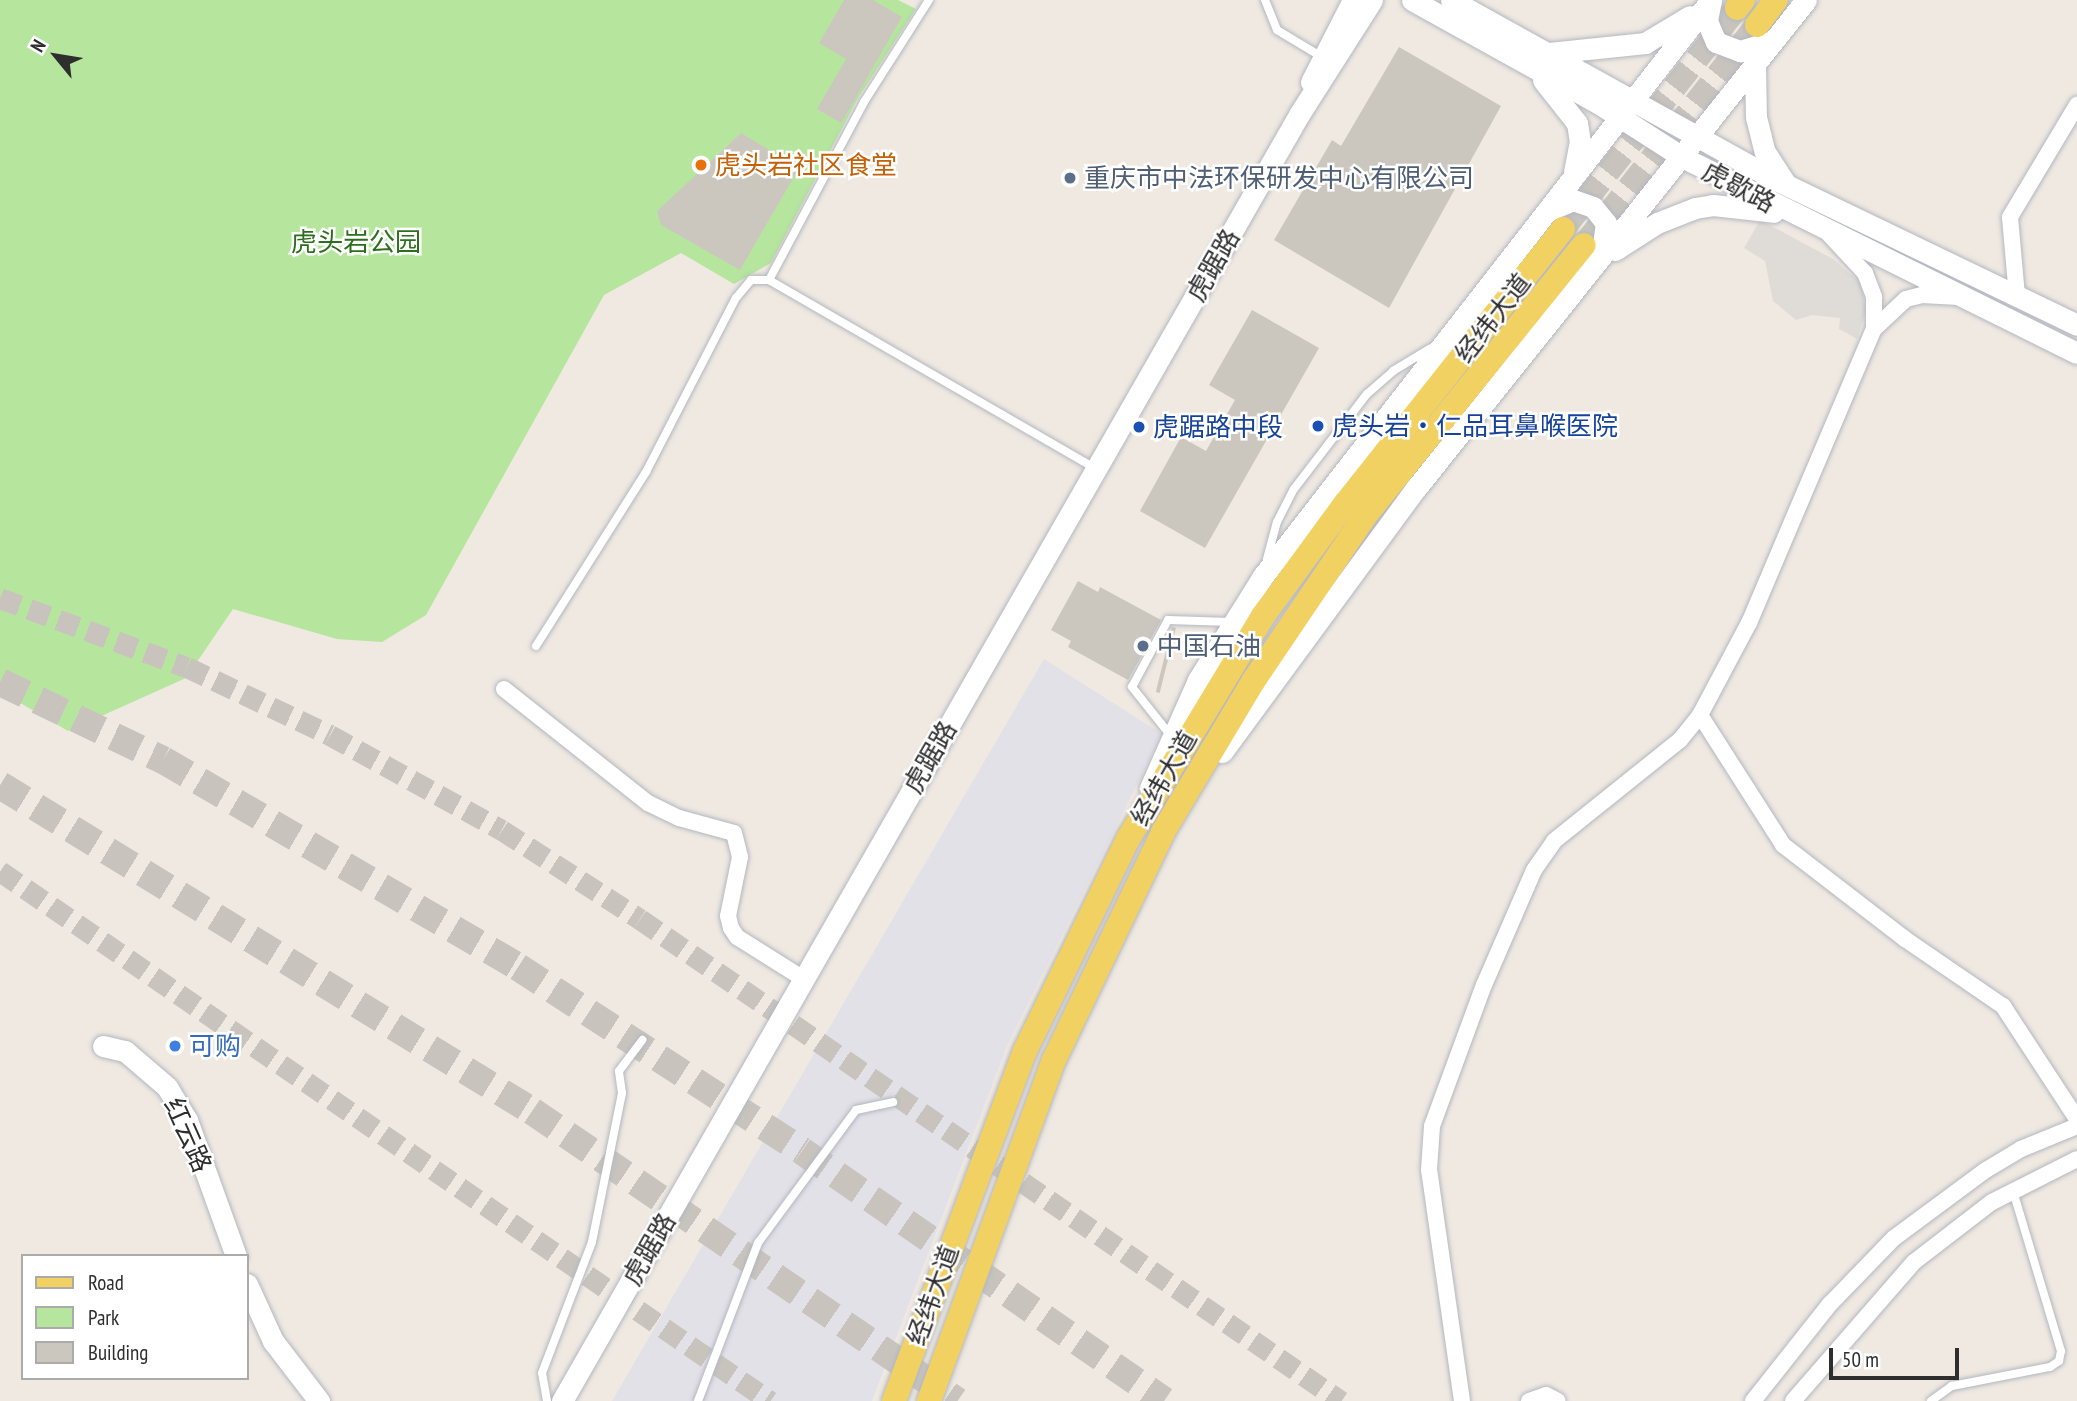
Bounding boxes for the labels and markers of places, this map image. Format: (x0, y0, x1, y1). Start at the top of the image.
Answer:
place label: 虎头岩社区食堂 (715, 149, 897, 181)
marker: 虎头岩社区食堂 (693, 157, 709, 173)
place label: 重庆市中法环保研发中心有限公司 (1084, 162, 1474, 194)
marker: 重庆市中法环保研发中心有限公司 (1062, 170, 1078, 186)
place label: 虎头岩‧仁品耳鼻喉医院 (1332, 410, 1618, 442)
place label: 虎踞路中段 (1153, 411, 1283, 443)
marker: 虎头岩‧仁品耳鼻喉医院 (1310, 418, 1326, 434)
marker: 虎踞路中段 (1131, 419, 1147, 435)
place label: 中国石油 (1157, 630, 1261, 662)
marker: 中国石油 (1135, 638, 1151, 654)
place label: 可购 (189, 1030, 241, 1062)
marker: 可购 (167, 1038, 183, 1054)

